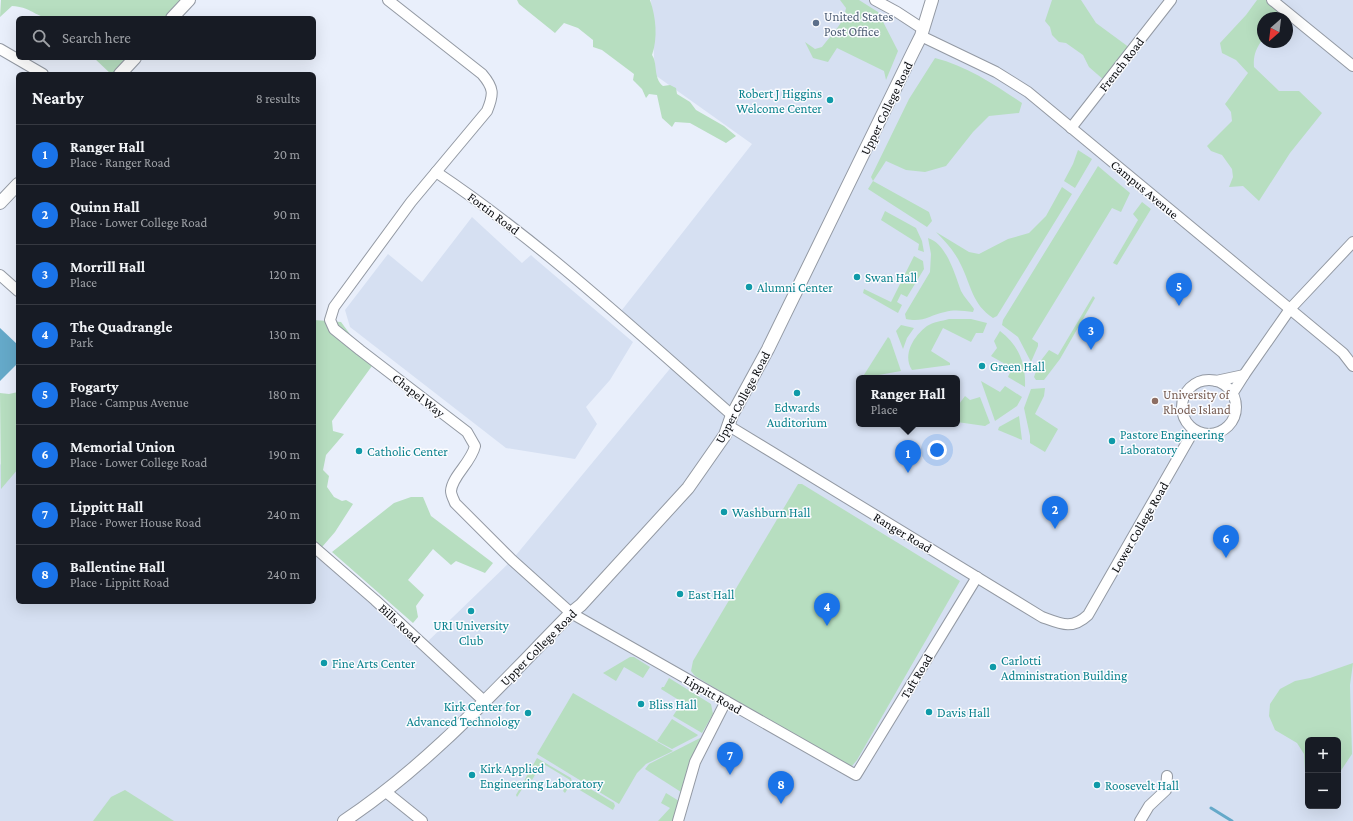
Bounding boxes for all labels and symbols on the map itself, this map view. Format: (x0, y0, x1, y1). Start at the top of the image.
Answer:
place label: United States Post Office (824, 9, 893, 39)
north arrow (1257, 12, 1293, 48)
marker: United States Post Office (811, 18, 821, 28)
street label: French Road (1096, 34, 1147, 94)
street label: Upper College Road (857, 59, 916, 157)
place label: Robert J Higgins Welcome Center (736, 86, 822, 116)
marker: Robert J Higgins Welcome Center (825, 95, 835, 105)
street label: Campus Avenue (1108, 157, 1182, 222)
street label: Fortin Road (465, 189, 523, 238)
place label: Swan Hall (865, 270, 918, 285)
marker: Swan Hall (852, 272, 862, 282)
pin: 5 (1166, 273, 1192, 306)
place label: Alumni Center (757, 280, 833, 295)
marker: Alumni Center (744, 282, 754, 292)
pin: 3 (1078, 317, 1104, 350)
street label: Upper College Road (712, 348, 773, 446)
place label: Green Hall (990, 359, 1045, 374)
marker: Green Hall (977, 361, 987, 371)
street label: Chapel Way (390, 370, 449, 421)
place label: University of Rhode Island (1163, 387, 1231, 417)
marker: Edwards Auditorium (792, 388, 802, 398)
marker: University of Rhode Island (1150, 396, 1160, 406)
place label: Edwards Auditorium (767, 400, 828, 430)
place label: Pastore Engineering Laboratory (1120, 427, 1225, 457)
marker: Pastore Engineering Laboratory (1107, 436, 1117, 446)
pin: 1 (895, 440, 921, 473)
your location (927, 440, 947, 460)
place label: Catholic Center (367, 444, 448, 459)
marker: Catholic Center (354, 446, 364, 456)
street label: Lower College Road (1107, 479, 1172, 575)
pin: 2 (1042, 496, 1068, 529)
place label: Washburn Hall (732, 505, 811, 520)
marker: Washburn Hall (719, 507, 729, 517)
street label: Ranger Road (871, 509, 935, 556)
pin: 6 (1213, 525, 1239, 558)
place label: East Hall (688, 587, 735, 602)
marker: East Hall (675, 589, 685, 599)
pin: 4 (814, 593, 840, 626)
street label: Bills Road (376, 600, 424, 646)
marker: URI University Club (466, 606, 476, 616)
street label: Upper College Road (497, 606, 580, 689)
place label: URI University Club (433, 618, 510, 648)
street label: Taft Road (897, 651, 936, 701)
place label: Carlotti Administration Building (1001, 653, 1128, 683)
place label: Fine Arts Center (332, 656, 416, 671)
marker: Fine Arts Center (319, 658, 329, 668)
marker: Carlotti Administration Building (988, 662, 998, 672)
street label: Lippitt Road (681, 672, 744, 717)
place label: Bliss Hall (649, 697, 698, 712)
place label: Kirk Center for Advanced Technology (406, 699, 521, 729)
marker: Bliss Hall (636, 699, 646, 709)
place label: Davis Hall (937, 705, 991, 720)
marker: Davis Hall (924, 707, 934, 717)
marker: Kirk Center for Advanced Technology (523, 708, 533, 718)
pin: 7 (717, 742, 743, 775)
place label: Kirk Applied Engineering Laboratory (480, 761, 604, 791)
marker: Kirk Applied Engineering Laboratory (467, 770, 477, 780)
pin: 8 (768, 771, 794, 804)
place label: Roosevelt Hall (1105, 778, 1179, 793)
marker: Roosevelt Hall (1092, 780, 1102, 790)

